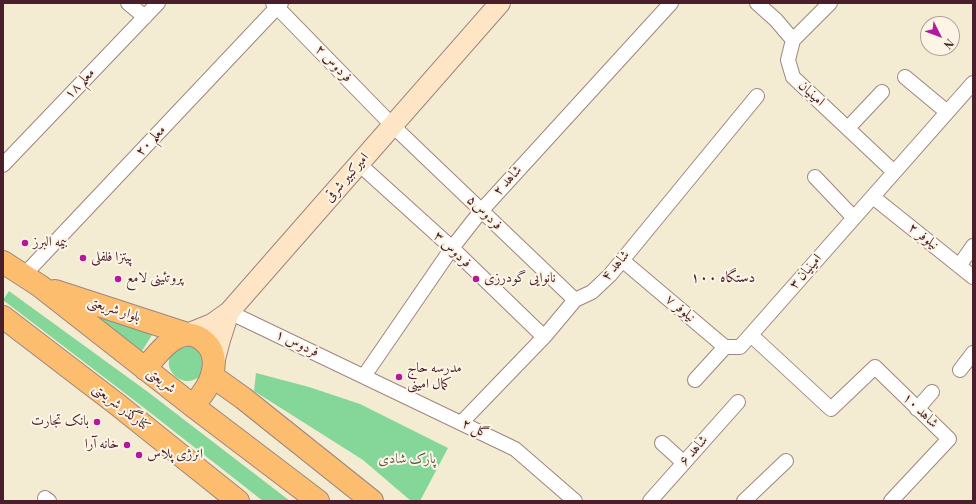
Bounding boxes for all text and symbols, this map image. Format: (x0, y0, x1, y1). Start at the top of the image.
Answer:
north arrow (920, 16, 960, 56)
text: N (940, 35, 956, 51)
street label: فردوس ۲ (311, 42, 355, 86)
street label: معلم ۱۸ (61, 65, 99, 103)
street label: امینیان (794, 78, 828, 110)
street label: معلم ۲۰ (132, 122, 170, 160)
street label: امیرکبیر شرقی (321, 150, 373, 206)
street label: شاهد ۲ (490, 162, 526, 200)
street label: فردوس۵ (463, 192, 505, 234)
street label: نیلوفر ۲ (904, 220, 942, 254)
street label: فردوس ۳ (430, 228, 474, 272)
place label: بیمه البرز (33, 235, 67, 251)
marker: بیمه البرز (20, 238, 30, 248)
street label: شاهد ۴ (598, 247, 634, 285)
place label: پیتزا فلفلی (91, 250, 133, 266)
street label: امینیان ۳ (786, 251, 826, 293)
marker: پیتزا فلفلی (78, 253, 88, 263)
district label: ۱۰۰ دستگاه (691, 269, 755, 287)
place label: پروتئینی لامع (126, 271, 183, 287)
place label: نانوایی گودرزی (484, 271, 556, 287)
marker: پروتئینی لامع (113, 274, 123, 284)
marker: نانوایی گودرزی (471, 274, 481, 284)
street label: نیلوفر ۷ (661, 292, 699, 326)
street label: بلوار شریعتی (86, 294, 142, 326)
street label: فردوس ۱ (273, 327, 321, 361)
place label: مدرسه حاج کمال امینی (407, 361, 462, 394)
street label: شریعتی (143, 364, 179, 398)
marker: مدرسه حاج کمال امینی (394, 372, 404, 382)
street label: کنارگذر شریعتی (89, 380, 153, 436)
street label: شاهد ۱۰ (899, 390, 941, 432)
place label: بانک تجارت (31, 414, 89, 430)
street label: گل ۲ (459, 415, 491, 443)
marker: بانک تجارت (92, 417, 102, 427)
street label: شاهد ۶ (676, 432, 712, 470)
place label: خانه آرا (85, 437, 119, 453)
marker: خانه آرا (122, 440, 132, 450)
place label: انرژی پلاس (147, 447, 203, 463)
marker: انرژی پلاس (134, 450, 144, 460)
park label: پارک شادی (378, 452, 436, 468)

